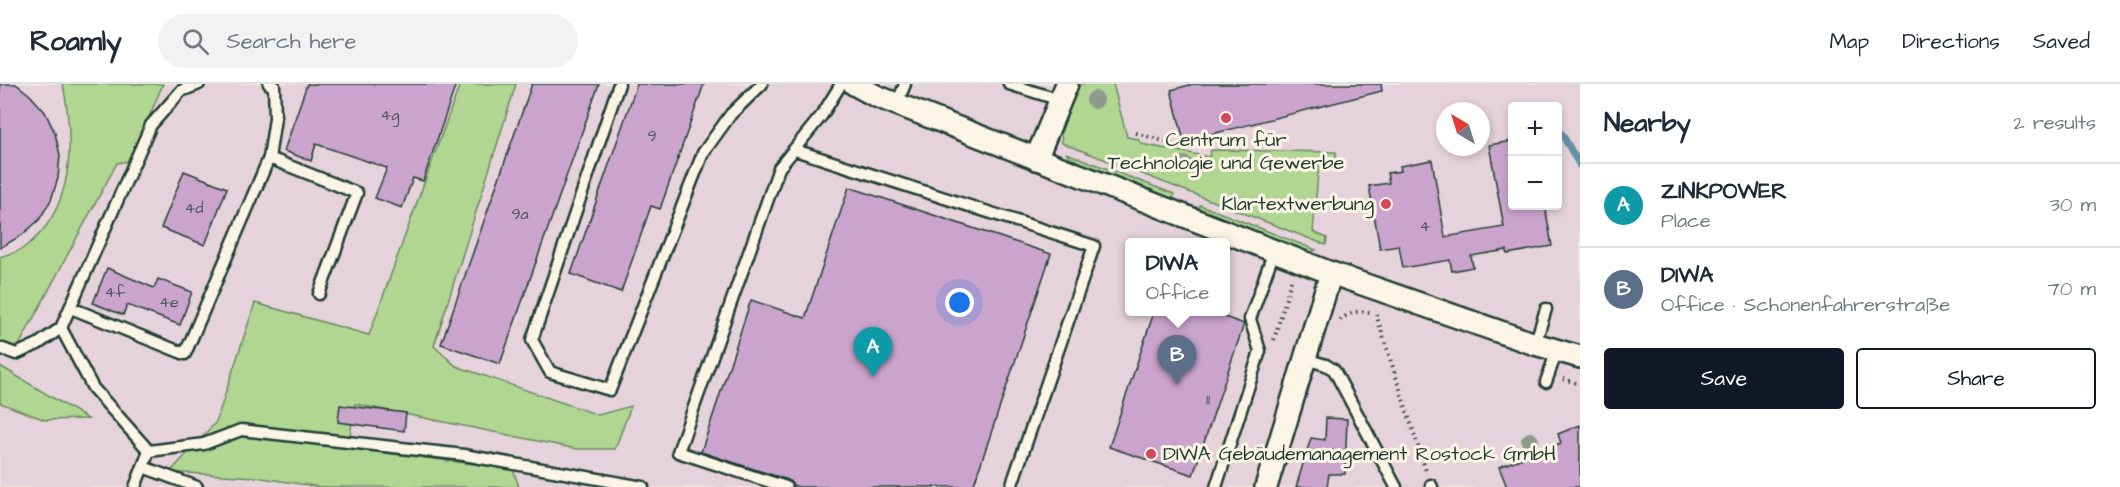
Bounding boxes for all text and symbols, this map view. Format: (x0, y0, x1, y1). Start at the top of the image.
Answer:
search box (158, 14, 578, 68)
text: Roamly (30, 22, 122, 61)
icon: search (179, 25, 212, 58)
text: Search here (227, 26, 356, 57)
text: Map (1829, 27, 1869, 56)
text: Directions (1902, 27, 2000, 56)
text: Saved (2033, 27, 2090, 56)
north arrow (1436, 102, 1490, 156)
map controls (1508, 102, 1562, 210)
button: + (1508, 102, 1562, 156)
house number: 4g (380, 104, 400, 127)
text: Nearby (1604, 105, 1691, 141)
text: 2 results (2013, 109, 2096, 137)
marker: Centrum für Technologie und Gewerbe (1219, 111, 1233, 125)
house number: 9 (647, 125, 657, 147)
place label: Centrum für Technologie und Gewerbe (1108, 126, 1345, 178)
button: − (1508, 156, 1562, 210)
text: ZINKPOWER (1661, 176, 1787, 207)
place label: Klartextwerbung (1221, 190, 1374, 219)
text: A (1617, 191, 1630, 219)
text: 30 m (2050, 191, 2096, 219)
house number: 4d (184, 197, 204, 219)
marker: Klartextwerbung (1379, 197, 1393, 211)
house number: 9a (511, 203, 529, 225)
text: Place (1661, 207, 1711, 235)
house number: 4 (1420, 215, 1431, 237)
popup (1125, 238, 1230, 316)
text: DIWA (1146, 248, 1198, 279)
text: DIWA (1661, 260, 1713, 291)
text: B (1616, 275, 1631, 303)
text: 70 m (2048, 275, 2096, 303)
text: Office (1146, 279, 1209, 307)
house number: 4f (105, 281, 126, 303)
your location (945, 288, 974, 317)
house number: 4e (159, 291, 179, 313)
text: Office · Schonenfahrerstraße (1661, 291, 1950, 319)
pin: A (854, 328, 892, 377)
pin: B (1158, 336, 1196, 385)
button: Save (1604, 348, 1844, 409)
button: Share (1856, 348, 2096, 409)
house number: 11 (1206, 389, 1210, 411)
place label: DIWA Gebäudemanagement Rostock GmbH (1163, 440, 1556, 469)
marker: DIWA Gebäudemanagement Rostock GmbH (1144, 447, 1158, 461)

